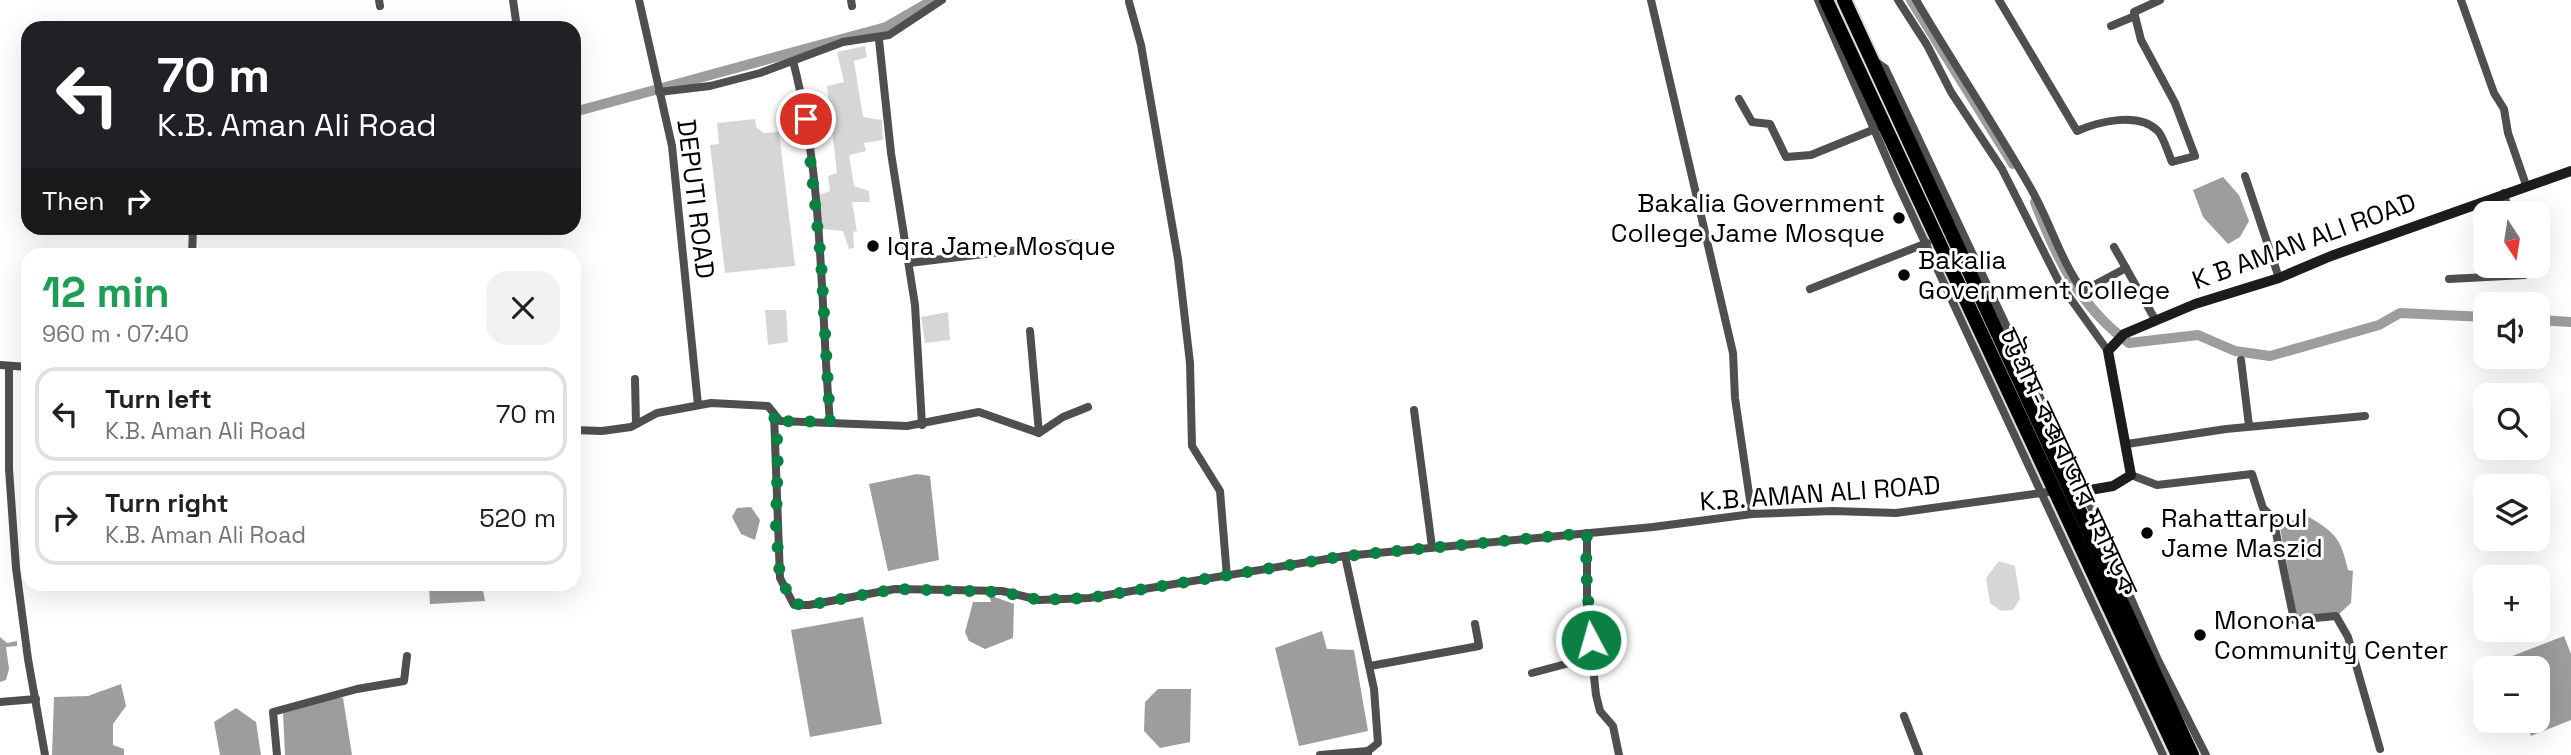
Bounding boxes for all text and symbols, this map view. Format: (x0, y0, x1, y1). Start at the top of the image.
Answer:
text: 70 m (157, 44, 270, 106)
icon: left (42, 49, 133, 140)
pin (776, 89, 836, 149)
icon: arrive (787, 100, 825, 138)
text: K.B. Aman Ali Road (157, 105, 437, 145)
street label: DEPUTI ROAD (669, 117, 723, 281)
icon: right (119, 182, 157, 220)
text: Then (42, 184, 105, 218)
street label: K B AMAN ALI ROAD (2187, 185, 2421, 297)
place label: Bakalia Government College Jame Mosque (1611, 186, 1885, 250)
north arrow (2473, 201, 2550, 278)
map controls (2473, 201, 2550, 733)
marker: Bakalia Government College Jame Mosque (1891, 210, 1907, 226)
place label: Iqra Jame Mosque (887, 229, 1116, 263)
marker: Iqra Jame Mosque (865, 238, 881, 254)
place label: Bakalia Government College (1918, 243, 2170, 307)
text: 12 min (42, 266, 170, 319)
marker: Bakalia Government College (1896, 267, 1912, 283)
button: close (486, 271, 560, 345)
button: sound (2473, 292, 2550, 369)
text: 960 m · 07:40 (42, 319, 189, 349)
street label: চট্টগ্রাম-কক্সবাজার মহাসড়ক (1992, 322, 2147, 602)
text: Turn left (105, 382, 212, 416)
button: search (2473, 383, 2550, 460)
icon: left (46, 395, 84, 433)
text: 70 m (496, 397, 556, 431)
text: K.B. Aman Ali Road (105, 416, 306, 446)
street label: K.B. AMAN ALI ROAD (1698, 468, 1942, 518)
button: layers (2473, 474, 2550, 551)
text: Turn right (105, 486, 229, 520)
icon: right (46, 499, 84, 537)
text: 520 m (479, 501, 556, 535)
place label: Rahattarpul Jame Maszid (2161, 501, 2323, 565)
text: K.B. Aman Ali Road (105, 520, 306, 550)
marker: Rahattarpul Jame Maszid (2139, 525, 2155, 541)
button: + (2473, 565, 2550, 642)
position arrow (1554, 603, 1628, 677)
place label: Monona Community Center (2214, 603, 2448, 667)
marker: Monona Community Center (2192, 627, 2208, 643)
button: − (2473, 656, 2550, 733)

